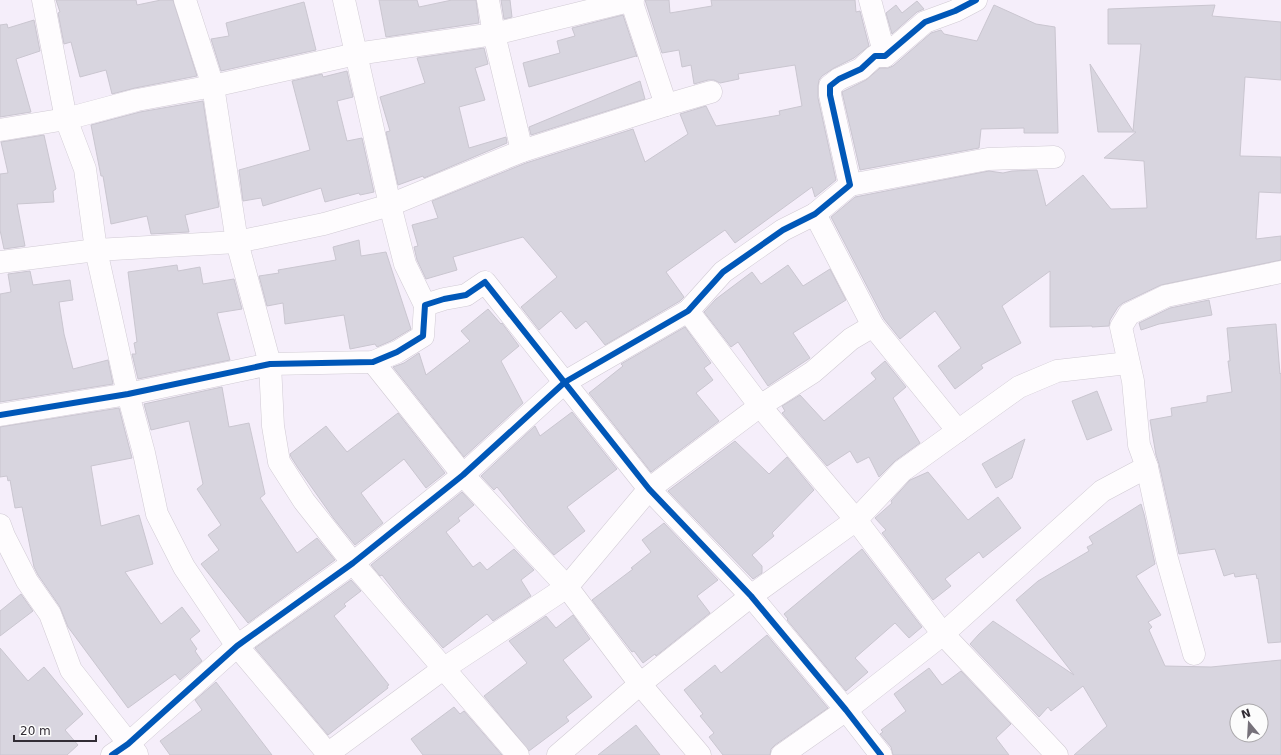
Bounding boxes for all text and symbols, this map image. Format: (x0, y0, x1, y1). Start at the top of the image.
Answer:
north arrow (1229, 703, 1269, 743)
text: N (1240, 706, 1252, 722)
scale bar (14, 717, 96, 743)
text: 20 m (20, 724, 51, 738)

